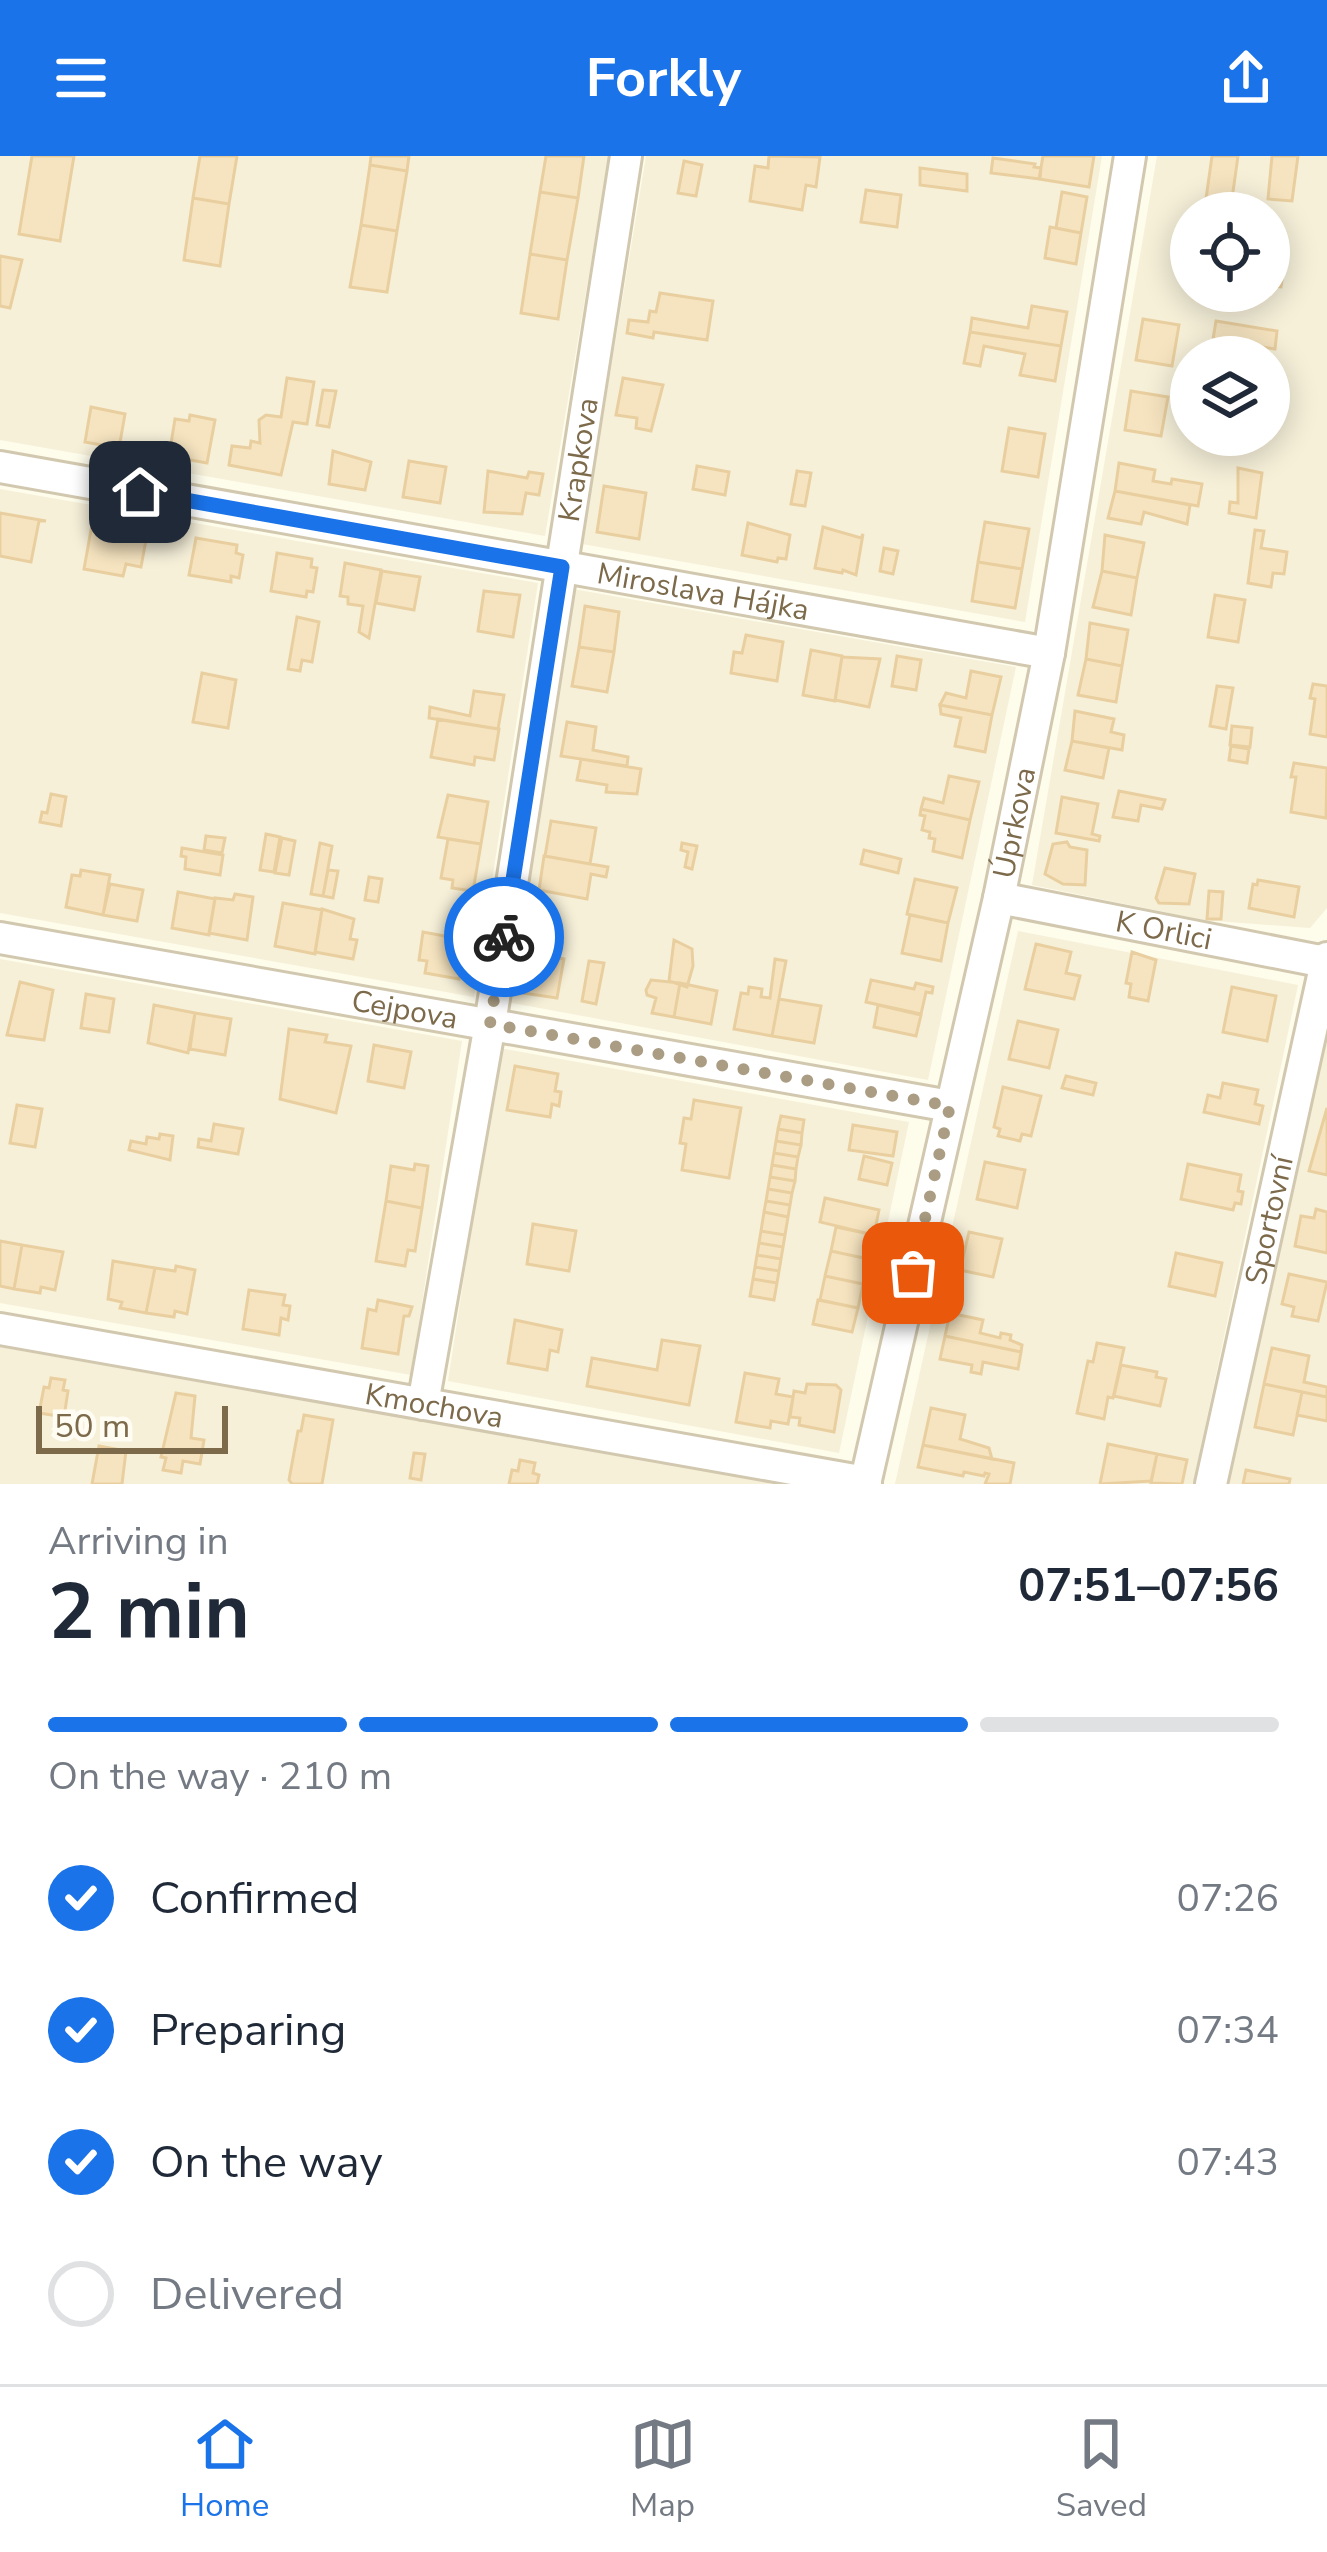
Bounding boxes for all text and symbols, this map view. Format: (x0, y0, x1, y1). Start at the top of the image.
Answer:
text: Forkly (586, 41, 741, 115)
icon: menu (48, 45, 114, 111)
icon: share (1213, 45, 1279, 111)
map controls (1170, 192, 1290, 456)
button: locate (1170, 192, 1290, 312)
button: layers (1170, 336, 1290, 456)
street label: Krapkova (548, 395, 608, 525)
pin (89, 441, 191, 543)
icon: home (107, 459, 173, 525)
street label: Miroslava Hájka (594, 553, 812, 631)
street label: Úprkova (983, 764, 1046, 882)
courier (444, 877, 564, 997)
street label: K Orlici (1112, 901, 1215, 960)
icon: bike (471, 904, 537, 970)
street label: Cejpova (348, 980, 461, 1039)
street label: Sportovní (1235, 1150, 1304, 1288)
pin (862, 1222, 964, 1324)
icon: bag (880, 1240, 946, 1306)
street label: Kmochova (362, 1373, 507, 1438)
scale bar (36, 1400, 228, 1453)
text: 50 m (54, 1404, 130, 1449)
text: Arriving in (48, 1515, 229, 1568)
text: 07:51–07:56 (1018, 1556, 1279, 1617)
text: 2 min (48, 1559, 250, 1666)
text: On the way · 210 m (48, 1750, 392, 1803)
icon: check (48, 1865, 114, 1931)
text: Confirmed (150, 1868, 359, 1929)
text: 07:26 (1177, 1872, 1279, 1925)
icon: check (48, 1997, 114, 2063)
text: Preparing (150, 2000, 346, 2061)
text: 07:34 (1177, 2004, 1279, 2057)
icon: check (48, 2129, 114, 2195)
text: On the way (150, 2132, 383, 2193)
text: 07:43 (1177, 2136, 1279, 2189)
text: Delivered (150, 2264, 344, 2325)
tab: Home (180, 2411, 269, 2528)
tab: Map (630, 2411, 696, 2528)
tab: Saved (1056, 2411, 1147, 2528)

